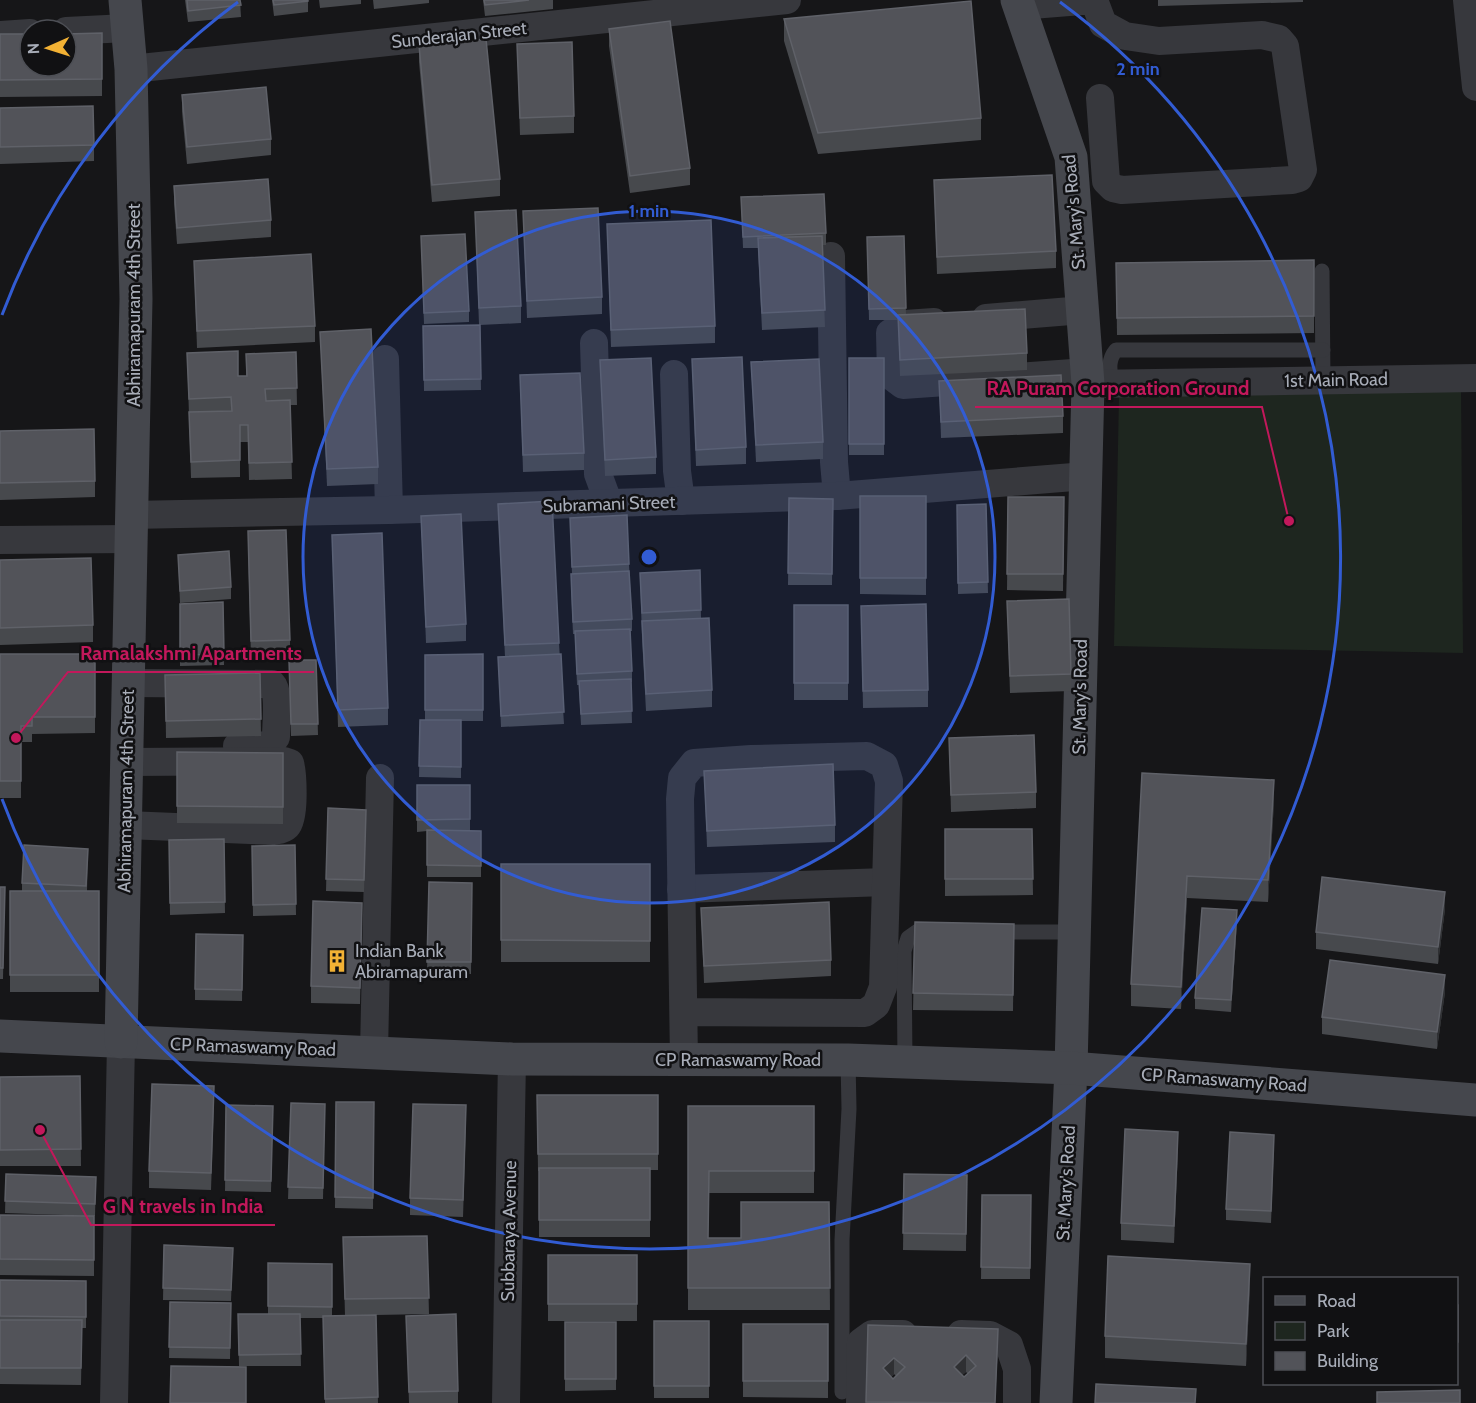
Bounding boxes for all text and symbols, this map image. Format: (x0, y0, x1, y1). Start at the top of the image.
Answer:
street label: Sunderajan Street (390, 17, 528, 53)
north arrow (18, 18, 78, 78)
text: N (24, 43, 43, 55)
text: 2 min (1116, 58, 1160, 80)
street label: St. Mary's Road (1058, 154, 1090, 270)
text: 1 min (629, 200, 669, 222)
street label: Abhiramapuram 4th Street (123, 203, 145, 407)
street label: 1st Main Road (1284, 368, 1388, 392)
callout: RA Puram Corporation Ground (975, 369, 1262, 407)
text: RA Puram Corporation Ground (987, 376, 1249, 400)
street label: Subramani Street (542, 491, 676, 517)
centre of rings (639, 547, 659, 567)
callout: Ramalakshmi Apartments (68, 634, 314, 672)
street label: St. Mary's Road (1068, 639, 1092, 755)
text: Ramalakshmi Apartments (80, 641, 302, 665)
street label: Abhiramapuram 4th Street (113, 689, 139, 893)
place label: Indian Bank Abiramapuram (355, 940, 468, 983)
building icon: Indian Bank Abiramapuram (324, 948, 350, 974)
street label: CP Ramaswamy Road (170, 1033, 336, 1061)
street label: CP Ramaswamy Road (655, 1049, 821, 1071)
street label: CP Ramaswamy Road (1140, 1063, 1308, 1097)
street label: St. Mary's Road (1052, 1125, 1080, 1241)
street label: Subbaraya Avenue (497, 1160, 521, 1302)
callout: G N travels in India (91, 1187, 275, 1225)
text: G N travels in India (103, 1194, 263, 1218)
legend (1263, 1277, 1458, 1385)
text: Road (1317, 1290, 1356, 1312)
text: Park (1317, 1320, 1350, 1342)
text: Building (1317, 1350, 1379, 1372)

